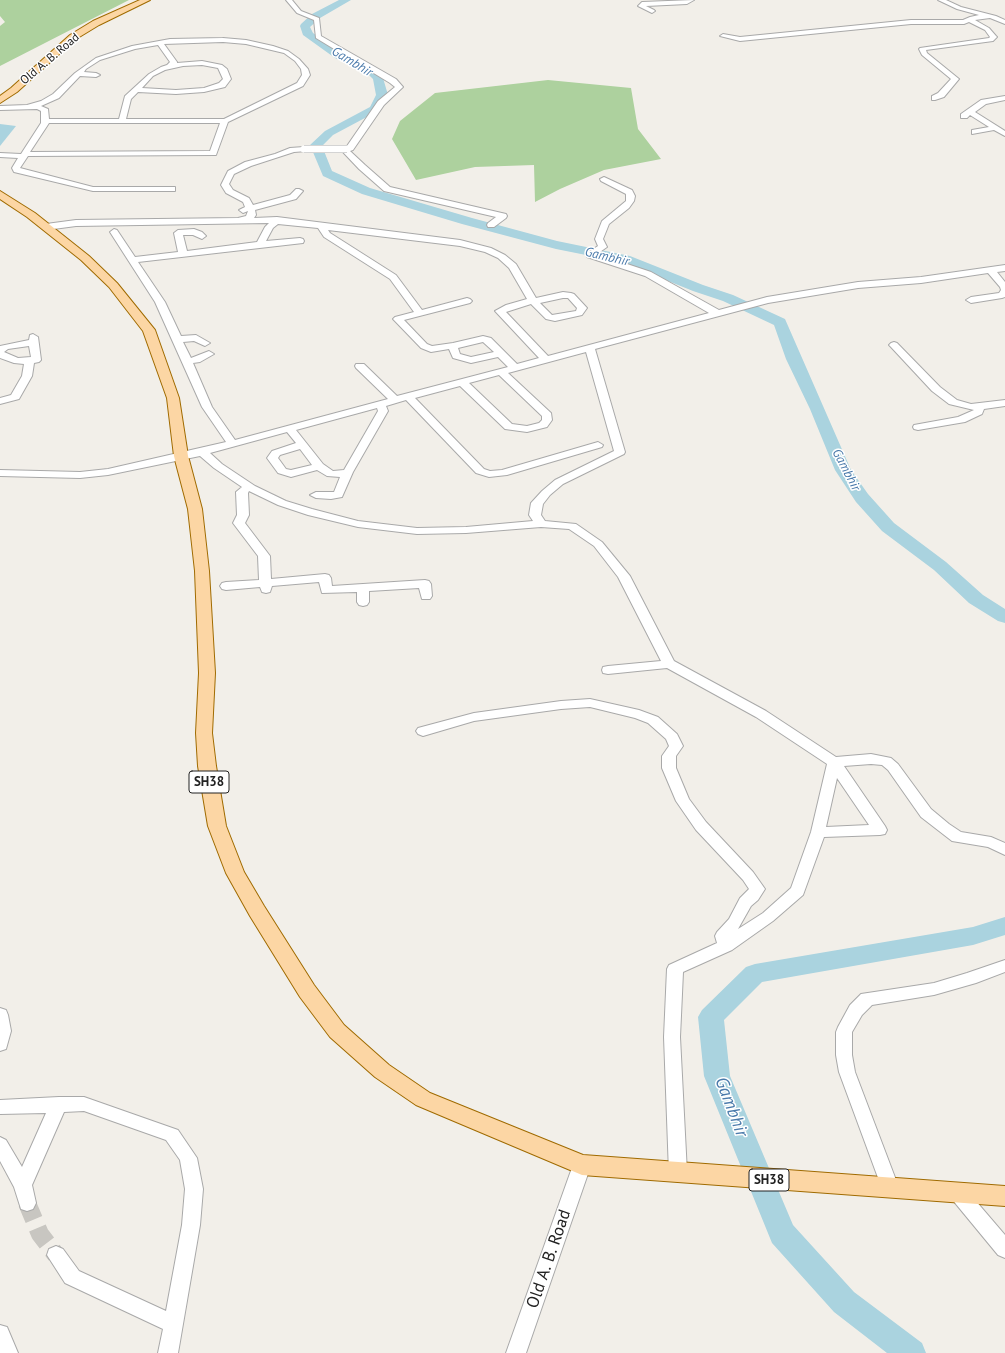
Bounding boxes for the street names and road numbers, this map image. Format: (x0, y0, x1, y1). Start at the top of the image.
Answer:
street label: Old A. B. Road (18, 30, 82, 88)
road number: SH38 (189, 771, 229, 793)
road number: SH38 (749, 1169, 789, 1191)
street label: Old A. B. Road (523, 1207, 575, 1311)

